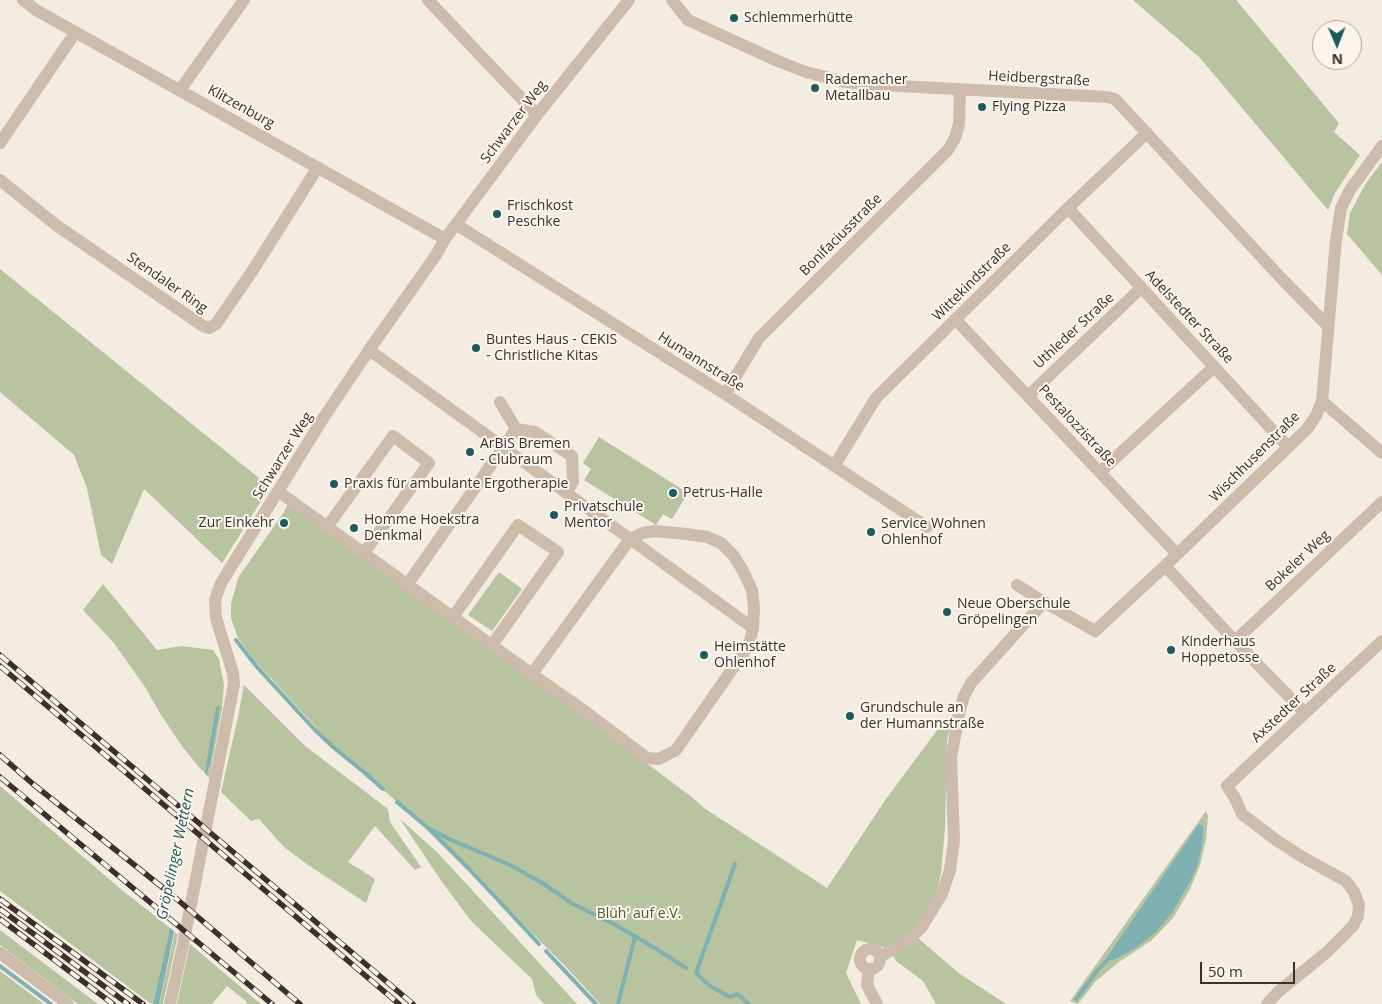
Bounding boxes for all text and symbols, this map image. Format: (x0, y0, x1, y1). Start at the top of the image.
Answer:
place label: Schlemmerhütte (744, 10, 853, 26)
marker: Schlemmerhütte (728, 12, 740, 24)
north arrow (1312, 20, 1362, 70)
text: N (1331, 50, 1343, 69)
street label: Heidbergstraße (988, 68, 1090, 90)
place label: Rademacher Metallbau (825, 72, 907, 104)
street label: Schwarzer Weg (477, 77, 551, 167)
street label: Klitzenburg (205, 82, 277, 132)
marker: Rademacher Metallbau (809, 82, 821, 94)
place label: Flying Pizza (992, 99, 1066, 115)
marker: Flying Pizza (976, 101, 988, 113)
street label: Bonifaciusstraße (796, 190, 886, 280)
place label: Frischkost Peschke (507, 198, 573, 230)
marker: Frischkost Peschke (491, 208, 503, 220)
street label: Wittekindstraße (929, 239, 1015, 325)
street label: Stendaler Ring (123, 249, 211, 317)
street label: Adelstedter Straße (1141, 267, 1237, 367)
street label: Uthleder Straße (1030, 289, 1118, 373)
street label: Humannstraße (655, 329, 747, 395)
place label: Buntes Haus - CEKIS - Christliche Kitas (486, 332, 617, 364)
marker: Buntes Haus - CEKIS - Christliche Kitas (470, 342, 482, 354)
street label: Pestalozzistraße (1035, 381, 1119, 471)
street label: Wischhusenstraße (1206, 408, 1304, 506)
street label: Schwarzer Weg (250, 409, 316, 503)
place label: ArBiS Bremen - Clubraum (480, 436, 571, 468)
marker: ArBiS Bremen - Clubraum (464, 446, 476, 458)
place label: Praxis für ambulante Ergotherapie (344, 476, 568, 492)
marker: Praxis für ambulante Ergotherapie (328, 478, 340, 490)
place label: Petrus-Halle (683, 485, 763, 501)
marker: Petrus-Halle (667, 487, 679, 499)
place label: Privatschule Mentor (564, 499, 643, 532)
marker: Privatschule Mentor (548, 509, 560, 521)
place label: Homme Hoekstra Denkmal (364, 512, 479, 544)
place label: Zur Einkehr (199, 515, 274, 531)
place label: Service Wohnen Ohlenhof (881, 516, 986, 548)
marker: Zur Einkehr (278, 517, 290, 529)
marker: Homme Hoekstra Denkmal (348, 522, 360, 534)
marker: Service Wohnen Ohlenhof (865, 526, 877, 538)
street label: Bokeler Weg (1262, 527, 1334, 595)
place label: Neue Oberschule Gröpelingen (957, 596, 1070, 628)
marker: Neue Oberschule Gröpelingen (941, 606, 953, 618)
place label: Kinderhaus Hoppetosse (1181, 634, 1259, 666)
place label: Heimstätte Ohlenhof (714, 639, 786, 672)
marker: Kinderhaus Hoppetosse (1165, 644, 1177, 656)
marker: Heimstätte Ohlenhof (698, 649, 710, 661)
street label: Axstedter Straße (1248, 660, 1340, 746)
place label: Grundschule an der Humannstraße (860, 700, 984, 732)
marker: Grundschule an der Humannstraße (844, 710, 856, 722)
water label: Gröpelinger Wettern (153, 787, 199, 921)
park label: Blüh' auf e.V. (597, 906, 681, 922)
scale bar (1202, 952, 1297, 984)
text: 50 m (1208, 961, 1243, 981)

